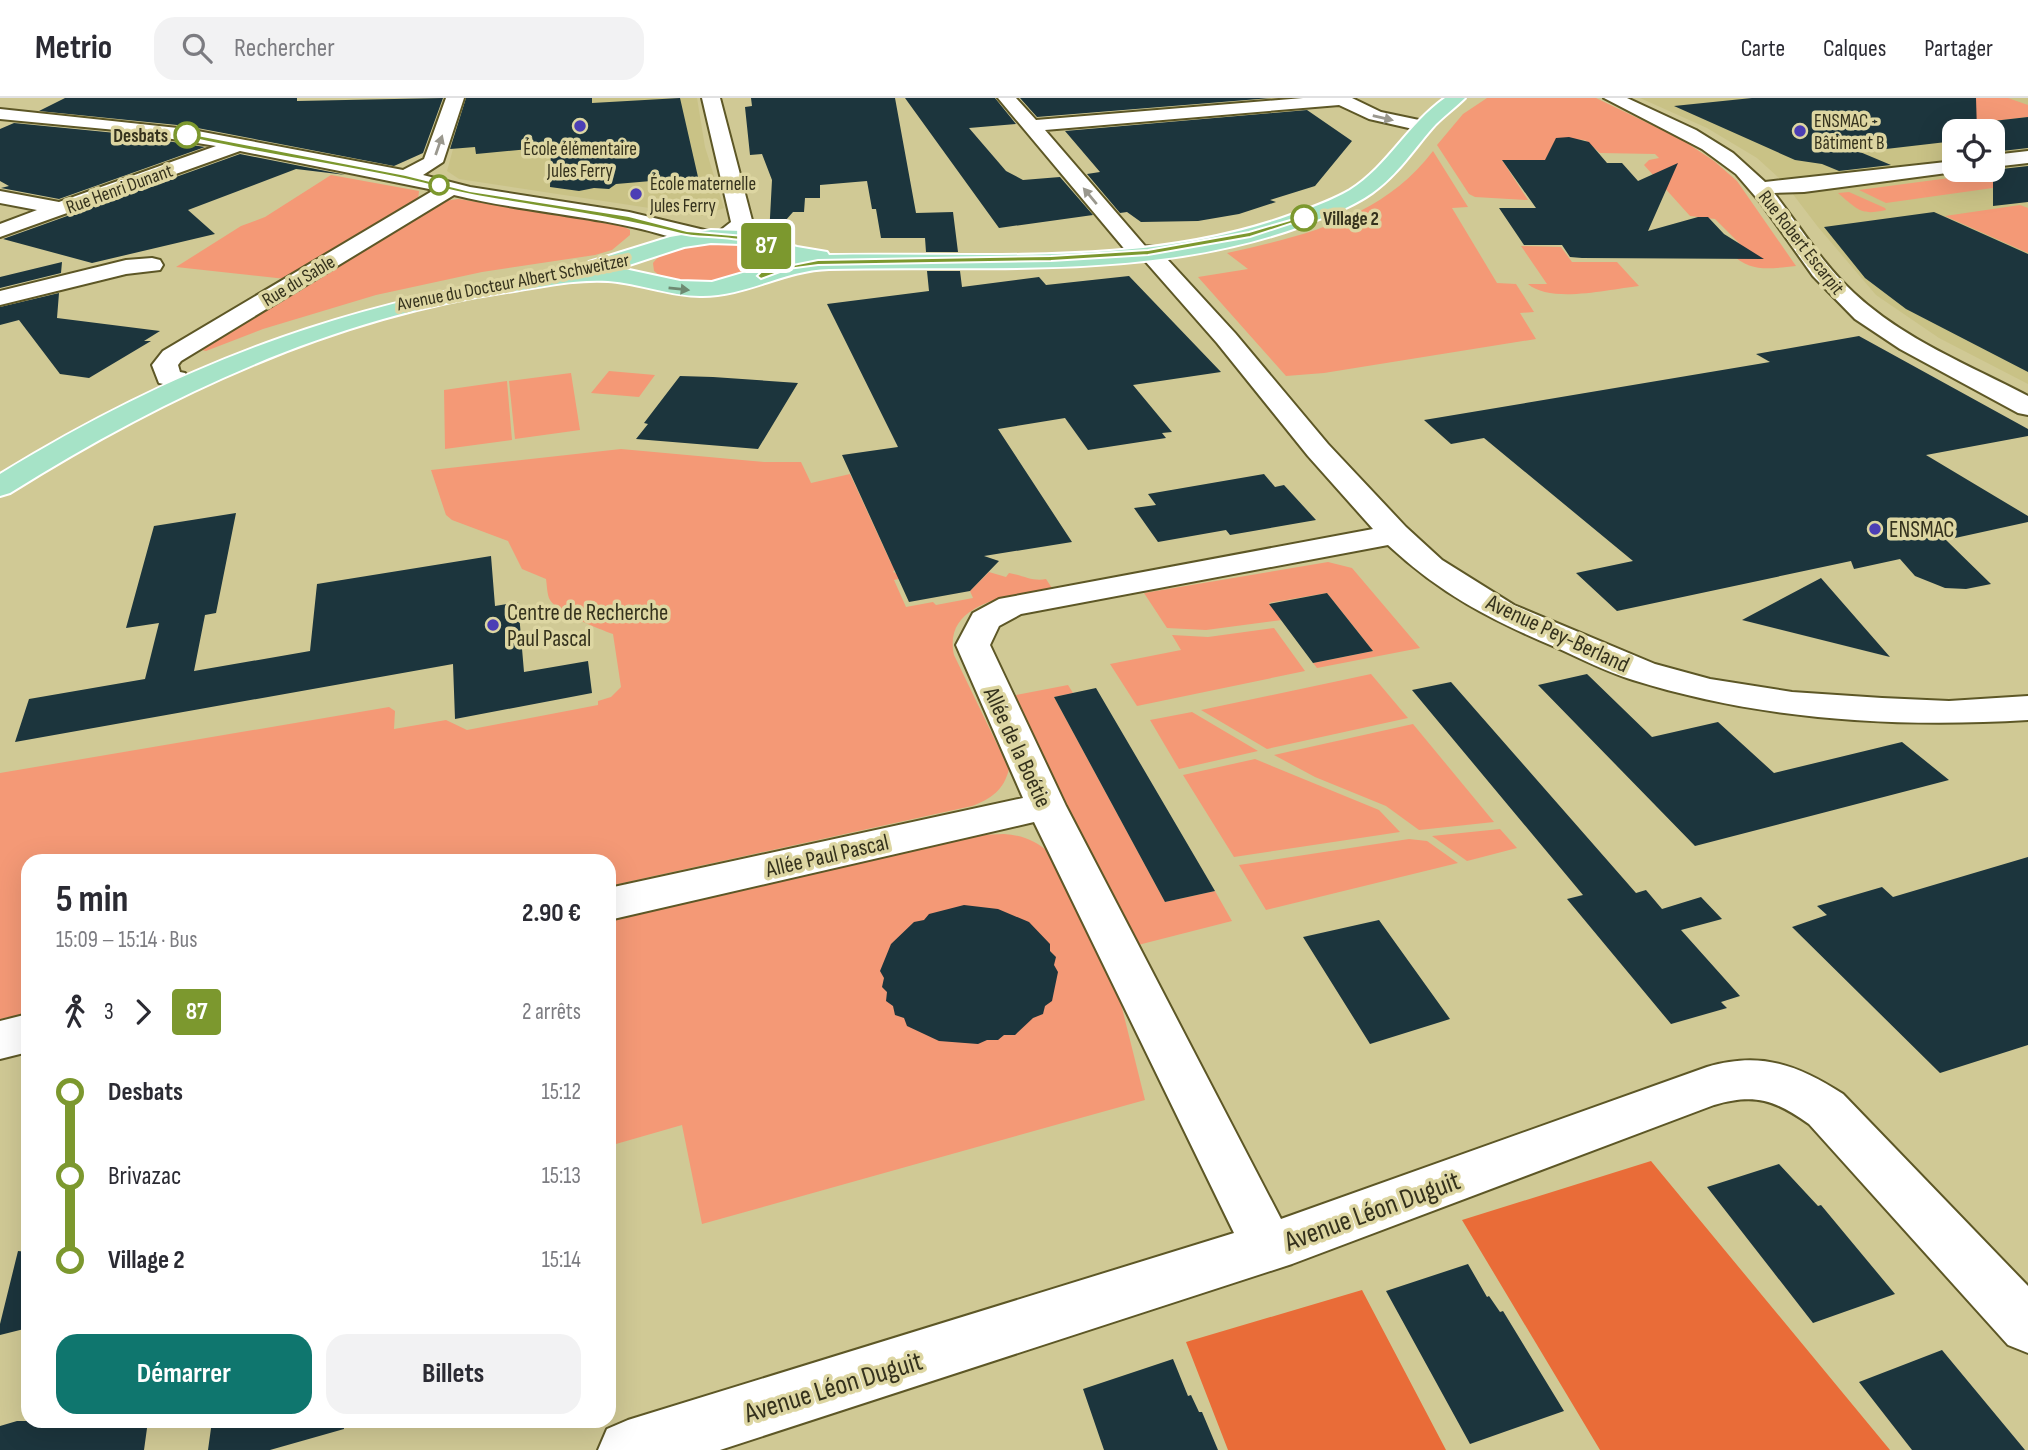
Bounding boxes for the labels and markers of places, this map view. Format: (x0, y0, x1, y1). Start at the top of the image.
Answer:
place label: ENSMAC - Bâtiment B (1814, 110, 1885, 155)
marker: École élémentaire Jules Ferry (572, 118, 588, 134)
marker: Desbats (174, 122, 200, 148)
marker: ENSMAC - Bâtiment B (1792, 123, 1808, 139)
place label: Desbats (113, 125, 168, 148)
place label: École élémentaire Jules Ferry (523, 138, 637, 183)
place label: École maternelle Jules Ferry (649, 173, 756, 218)
unlabelled marker (429, 175, 449, 195)
marker: École maternelle Jules Ferry (628, 186, 644, 202)
marker: Village 2 (1291, 205, 1317, 231)
place label: Village 2 (1323, 208, 1379, 231)
place label: ENSMAC (1889, 516, 1955, 544)
marker: ENSMAC (1867, 521, 1883, 537)
place label: Centre de Recherche Paul Pascal (507, 599, 668, 653)
marker: Centre de Recherche Paul Pascal (485, 617, 501, 633)

